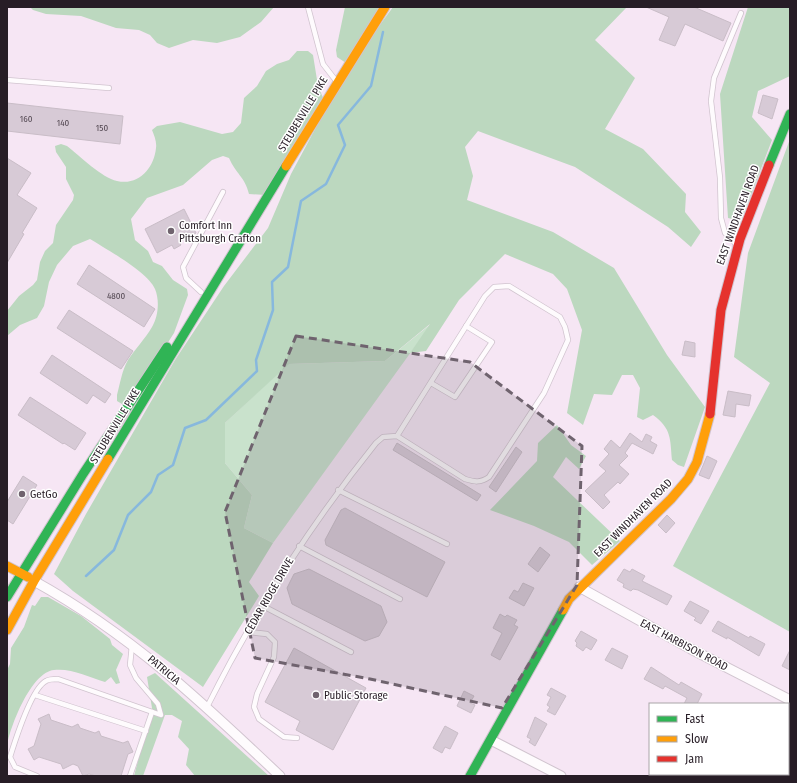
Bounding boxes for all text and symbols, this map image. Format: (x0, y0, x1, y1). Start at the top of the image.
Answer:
street label: STEUBENVILLE PIKE (275, 74, 331, 154)
house number: 160 (20, 114, 33, 124)
house number: 140 (57, 118, 70, 128)
house number: 150 (96, 123, 108, 133)
street label: EAST WINDHAVEN ROAD (714, 163, 762, 267)
place label: Comfort Inn Pittsburgh Crafton (179, 219, 261, 245)
marker: Comfort Inn Pittsburgh Crafton (166, 226, 176, 236)
house number: 4800 (107, 291, 125, 301)
street label: STEUBENVILLE PIKE (87, 386, 143, 466)
street label: EAST WINDHAVEN ROAD (591, 476, 675, 560)
place label: GetGo (30, 488, 58, 501)
marker: GetGo (17, 489, 27, 499)
street label: CEDAR RIDGE DRIVE (242, 555, 296, 637)
street label: EAST HARBISON ROAD (638, 616, 730, 674)
street label: PATRICIA (145, 653, 183, 688)
place label: Public Storage (324, 689, 388, 702)
marker: Public Storage (311, 690, 321, 700)
legend (649, 703, 789, 775)
text: Fast (685, 712, 704, 726)
text: Slow (685, 732, 708, 746)
text: Jam (685, 752, 703, 766)

